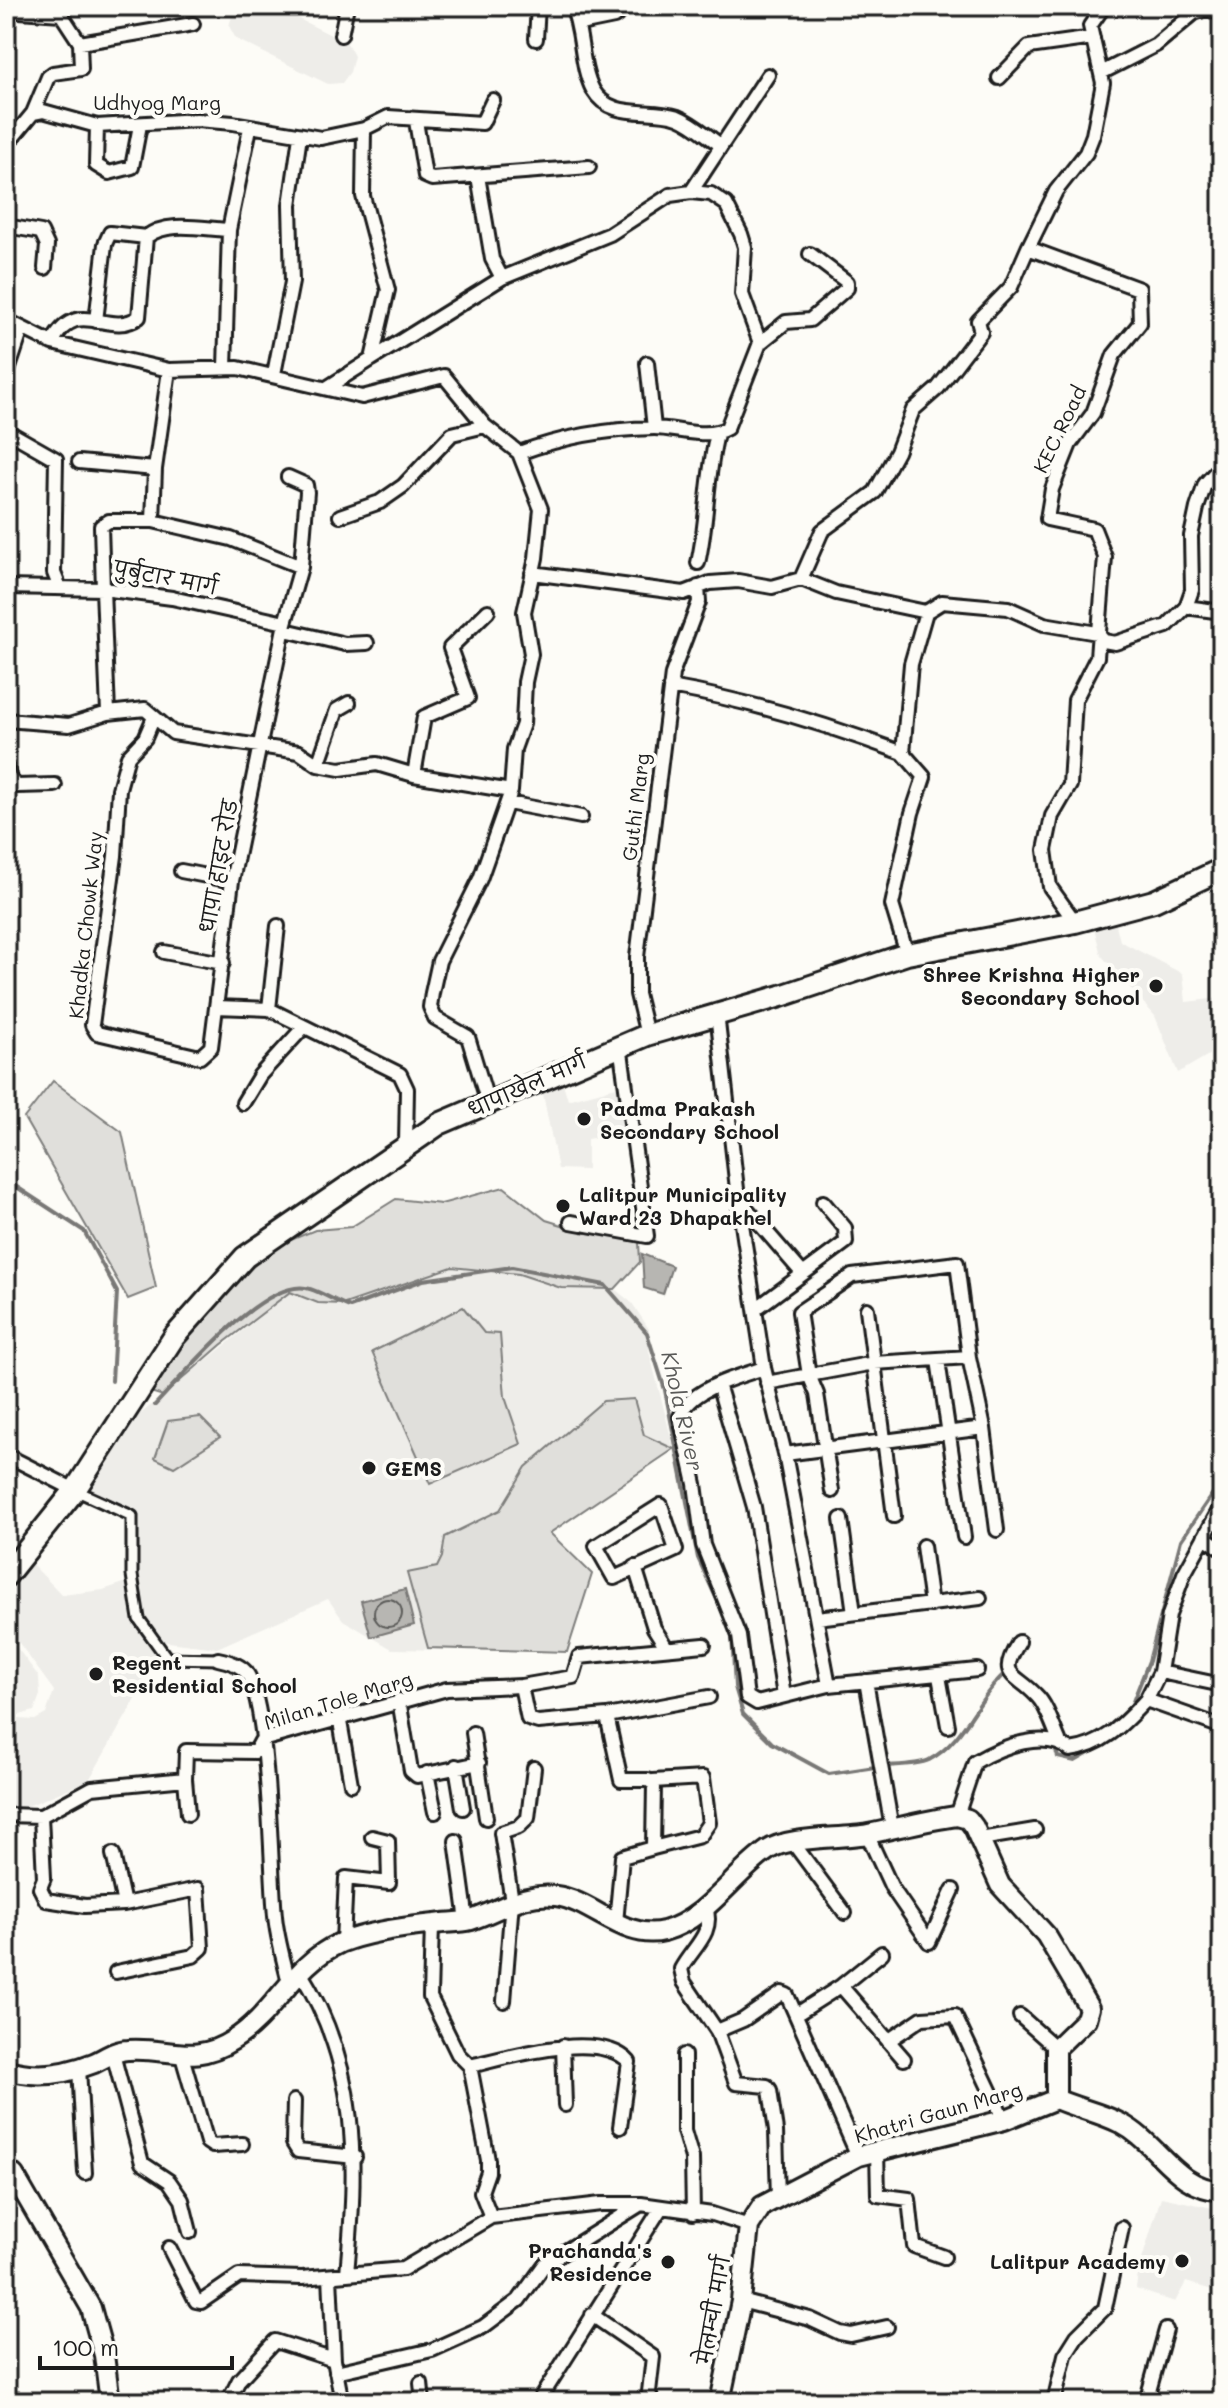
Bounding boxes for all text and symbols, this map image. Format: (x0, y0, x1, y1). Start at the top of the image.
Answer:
street label: Udhyog Marg (93, 89, 221, 115)
street label: KEC Road (1027, 381, 1091, 477)
street label: पुर्बुटार मार्ग (111, 552, 221, 602)
street label: Guthi Marg (615, 752, 655, 862)
street label: धापा हाइट रोड (192, 796, 243, 935)
street label: Khadka Chowk Way (62, 830, 108, 1020)
place label: Shree Krishna Higher Secondary School (923, 961, 1140, 1010)
marker: Shree Krishna Higher Secondary School (1147, 977, 1165, 995)
street label: धापाखेल मार्ग (463, 1046, 591, 1123)
place label: Padma Prakash Secondary School (600, 1095, 779, 1144)
marker: Padma Prakash Secondary School (575, 1110, 593, 1128)
place label: Lalitpur Municipality Ward 23 Dhapakhel (579, 1181, 787, 1230)
marker: Lalitpur Municipality Ward 23 Dhapakhel (554, 1197, 572, 1215)
water label: Khola River (655, 1348, 711, 1474)
place label: GEMS (385, 1455, 442, 1481)
marker: GEMS (360, 1459, 378, 1477)
place label: Regent Residential School (112, 1649, 297, 1698)
marker: Regent Residential School (87, 1665, 105, 1683)
street label: Milan Tole Marg (261, 1665, 415, 1735)
street label: Khatri Gaun Marg (851, 2076, 1025, 2148)
place label: Prachanda's Residence (528, 2237, 652, 2286)
place label: Lalitpur Academy (990, 2248, 1166, 2274)
street label: मेलम्ची मार्ग (688, 2252, 736, 2367)
marker: Lalitpur Academy (1173, 2252, 1191, 2270)
marker: Prachanda's Residence (659, 2253, 677, 2271)
scale bar (40, 2320, 232, 2370)
text: 100 m (52, 2331, 119, 2362)

